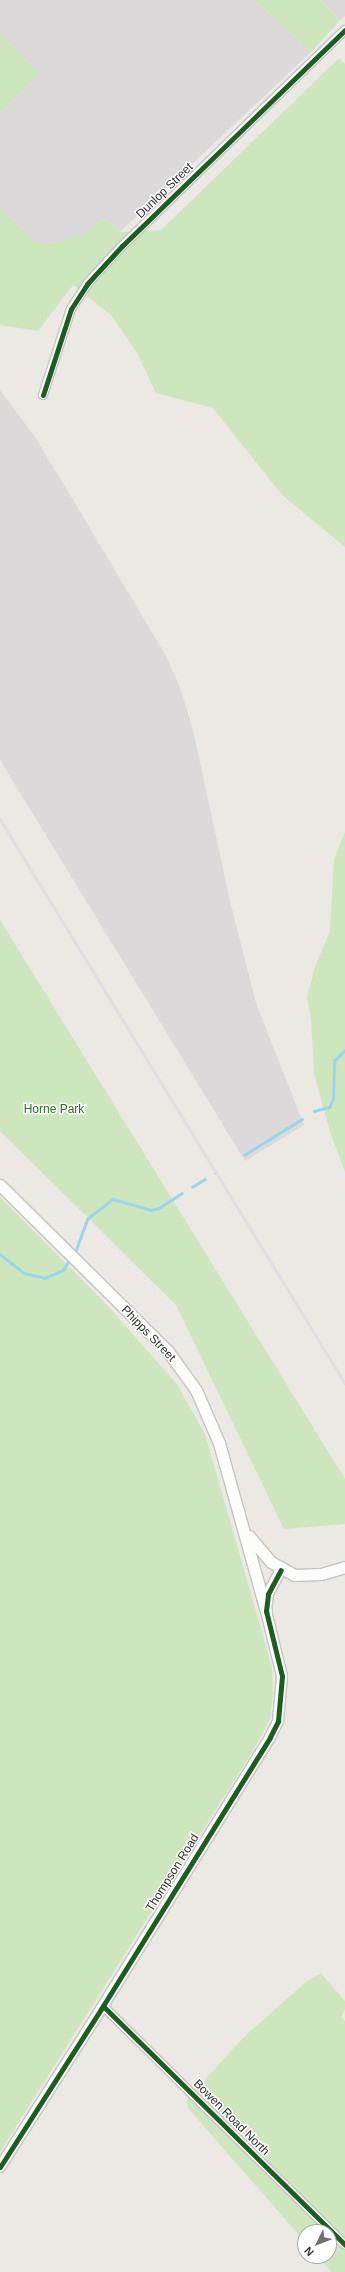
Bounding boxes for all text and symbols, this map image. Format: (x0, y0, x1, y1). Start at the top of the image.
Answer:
street label: Dunlop Street (134, 160, 196, 222)
park label: Horne Park (24, 1103, 84, 1117)
street label: Phipps Street (118, 1303, 178, 1365)
street label: Thompson Road (143, 1832, 203, 1914)
street label: Bowen Road North (190, 2077, 272, 2159)
north arrow (297, 2224, 337, 2264)
text: N (302, 2245, 316, 2259)

